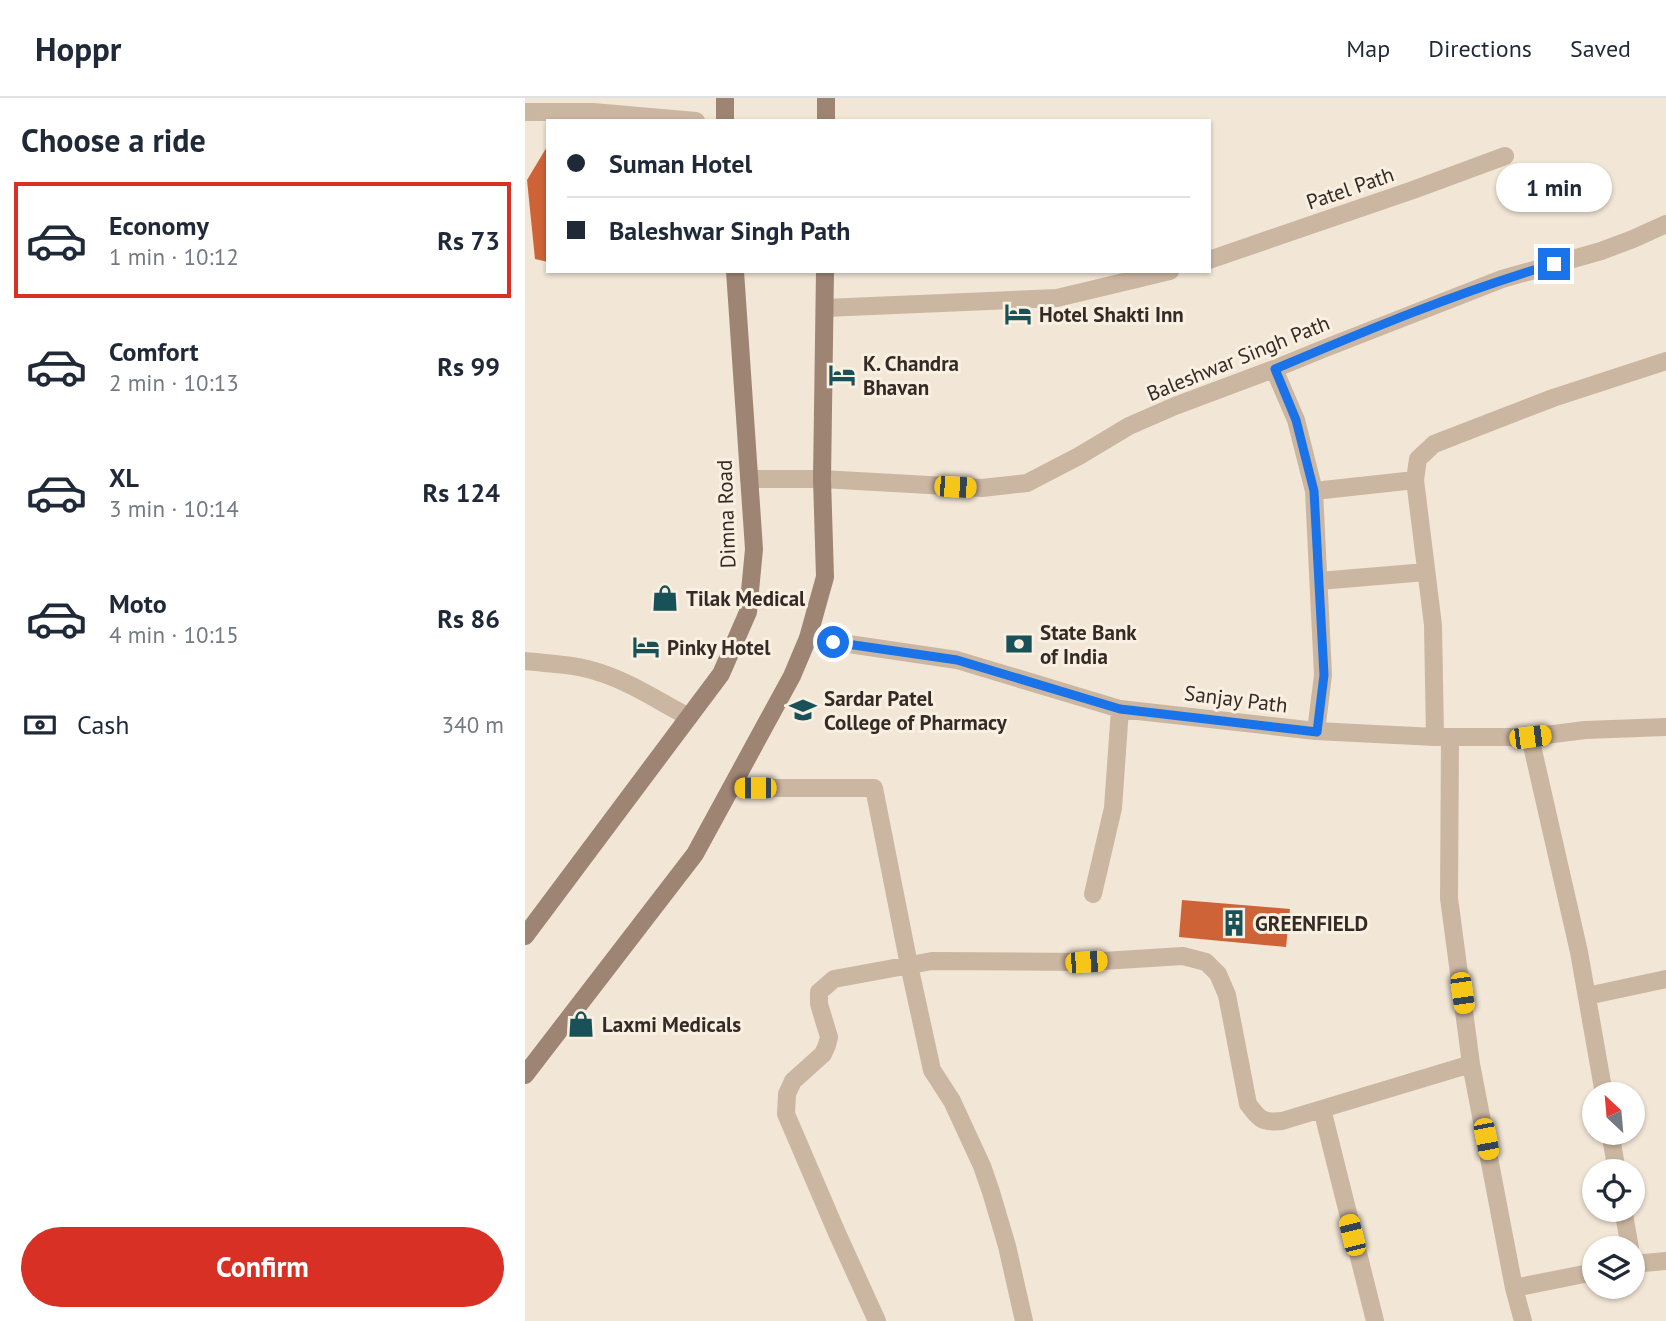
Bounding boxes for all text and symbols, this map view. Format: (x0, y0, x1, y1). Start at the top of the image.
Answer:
text: Hoppr (35, 27, 121, 70)
text: Map (1346, 33, 1390, 64)
text: Directions (1428, 33, 1532, 64)
text: Saved (1570, 33, 1631, 64)
text: Choose a ride (21, 119, 206, 161)
text: Suman Hotel (609, 147, 752, 180)
street label: Patel Path (1303, 160, 1397, 216)
callout: 1 min (1496, 162, 1612, 212)
text: 1 min (1526, 173, 1582, 202)
icon: car (25, 209, 88, 272)
text: Economy (109, 209, 209, 242)
text: Baleshwar Singh Path (609, 214, 851, 247)
text: Rs 73 (437, 224, 500, 257)
text: 1 min · 10:12 (109, 242, 239, 271)
route end (1538, 248, 1570, 280)
hotel icon: Hotel Shakti Inn (1003, 299, 1033, 329)
place label: Hotel Shakti Inn (1039, 301, 1184, 328)
street label: Baleshwar Singh Path (1143, 309, 1333, 407)
icon: car (25, 335, 88, 398)
text: Comfort (109, 335, 199, 368)
text: Rs 99 (437, 350, 500, 383)
place label: K. Chandra Bhavan (863, 350, 959, 401)
hotel icon: K. Chandra Bhavan (827, 360, 857, 390)
text: 2 min · 10:13 (109, 368, 239, 397)
street label: Dimna Road (711, 459, 741, 569)
icon: car (25, 461, 88, 524)
text: XL (109, 461, 139, 494)
car (934, 475, 977, 499)
text: Rs 124 (423, 476, 500, 509)
text: 3 min · 10:14 (109, 494, 239, 523)
shop icon: Tilak Medical (650, 583, 680, 613)
place label: Tilak Medical (686, 585, 806, 612)
icon: car (25, 587, 88, 650)
text: Moto (109, 587, 167, 620)
text: Rs 86 (437, 602, 500, 635)
place label: State Bank of India (1040, 619, 1137, 670)
text: 4 min · 10:15 (109, 620, 239, 649)
route start (817, 626, 849, 658)
bank icon: State Bank of India (1004, 629, 1034, 659)
hotel icon: Pinky Hotel (631, 632, 661, 662)
place label: Pinky Hotel (667, 634, 771, 661)
street label: Sanjay Path (1183, 679, 1289, 719)
place label: Sardar Patel College of Pharmacy (824, 685, 1008, 736)
school or university icon: Sardar Patel College of Pharmacy (788, 695, 818, 725)
icon: cash (21, 706, 59, 744)
text: Cash (77, 708, 129, 741)
text: 340 m (442, 710, 504, 739)
car (1508, 724, 1553, 750)
car (735, 778, 777, 799)
building icon: GREENFIELD (1219, 908, 1249, 938)
place label: GREENFIELD (1255, 910, 1368, 937)
car (1065, 950, 1108, 974)
car (1449, 971, 1476, 1015)
shop icon: Laxmi Medicals (566, 1009, 596, 1039)
place label: Laxmi Medicals (602, 1011, 741, 1038)
north arrow (1582, 1082, 1645, 1144)
map controls (1582, 1082, 1645, 1299)
car (1472, 1116, 1501, 1162)
button: locate (1582, 1159, 1645, 1222)
car (1337, 1212, 1368, 1258)
button: Confirm (21, 1227, 504, 1307)
button: layers (1582, 1236, 1645, 1299)

